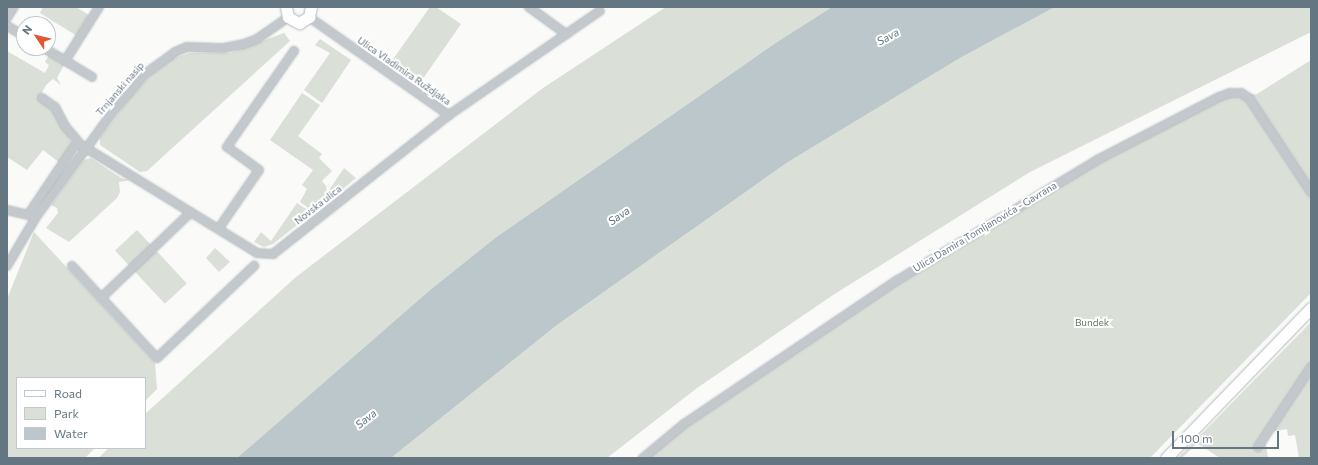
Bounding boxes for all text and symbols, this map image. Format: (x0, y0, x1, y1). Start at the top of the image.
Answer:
north arrow (16, 16, 56, 56)
text: N (19, 22, 34, 37)
water label: Sava (875, 26, 901, 48)
street label: Ulica Vladimira Ruždjaka (355, 34, 453, 108)
street label: Trnjanski nasip (93, 60, 147, 118)
street label: Ulica Damira Tomljanovića - Gavrana (911, 179, 1059, 275)
street label: Novska ulica (292, 183, 344, 227)
water label: Sava (606, 204, 632, 228)
park label: Bundek (1075, 317, 1109, 329)
legend (16, 377, 146, 449)
text: Road (54, 386, 82, 400)
text: Park (54, 406, 79, 420)
water label: Sava (353, 407, 379, 431)
scale bar (1174, 423, 1281, 449)
text: Water (54, 426, 88, 440)
text: 100 m (1179, 431, 1213, 445)

